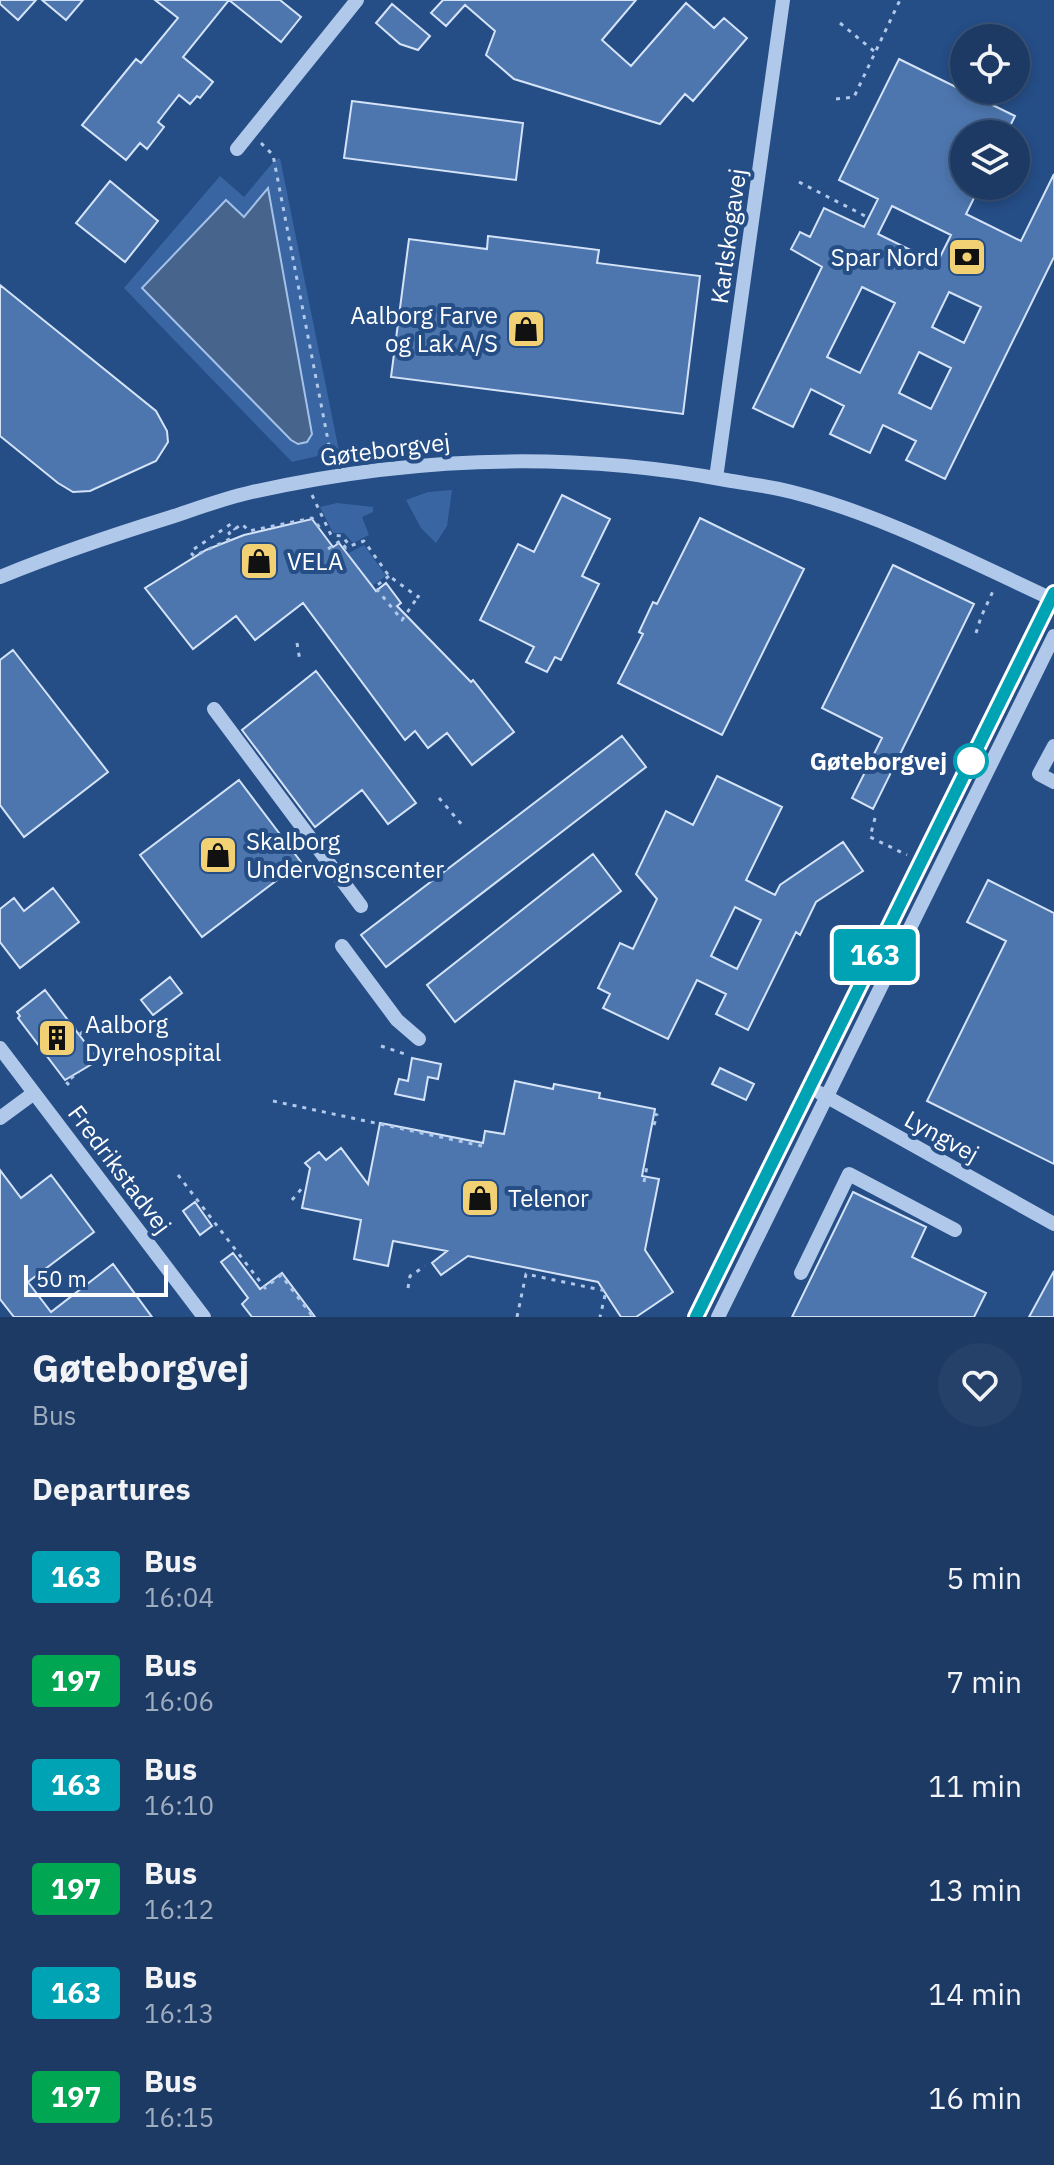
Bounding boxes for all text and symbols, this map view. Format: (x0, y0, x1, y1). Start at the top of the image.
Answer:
map controls (950, 24, 1030, 200)
button: locate (950, 24, 1030, 104)
button: layers (950, 120, 1030, 200)
street label: Karlskogavej (703, 166, 753, 306)
bank icon: Spar Nord (946, 236, 988, 278)
place label: Spar Nord (831, 241, 939, 273)
place label: Aalborg Farve og Lak A/S (350, 299, 498, 359)
shop icon: Aalborg Farve og Lak A/S (505, 308, 547, 350)
street label: Gøteborgvej (318, 425, 452, 473)
shop icon: VELA (238, 540, 280, 582)
place label: VELA (287, 545, 343, 577)
marker: Gøteborgvej (954, 744, 988, 778)
place label: Gøteborgvej (810, 745, 947, 777)
place label: Skalborg Undervognscenter (246, 825, 444, 885)
shop icon: Skalborg Undervognscenter (197, 834, 239, 876)
line badge: 163 (829, 929, 921, 981)
text: 163 (850, 936, 900, 973)
place label: Aalborg Dyrehospital (85, 1008, 221, 1068)
building icon: Aalborg Dyrehospital (36, 1017, 78, 1059)
street label: Fredrikstadvej (61, 1098, 179, 1240)
street label: Lyngvej (899, 1103, 985, 1169)
shop icon: Telenor (459, 1177, 501, 1219)
place label: Telenor (508, 1182, 589, 1214)
scale bar (24, 1261, 168, 1297)
text: 50 m (36, 1264, 87, 1293)
text: Gøteborgvej (32, 1343, 249, 1392)
button: heart (938, 1343, 1022, 1427)
text: Bus (32, 1398, 76, 1432)
text: Departures (32, 1469, 191, 1508)
text: Bus (144, 1541, 197, 1580)
text: 163 (51, 1558, 101, 1595)
text: 5 min (946, 1558, 1022, 1597)
text: 16:04 (144, 1580, 214, 1614)
text: Bus (144, 1645, 197, 1684)
text: 197 (51, 1662, 101, 1699)
text: 7 min (946, 1662, 1022, 1701)
text: 16:06 (144, 1684, 214, 1718)
text: Bus (144, 1749, 197, 1788)
text: 163 (51, 1766, 101, 1803)
text: 11 min (928, 1766, 1022, 1805)
text: 16:10 (144, 1788, 214, 1822)
text: Bus (144, 1853, 197, 1892)
text: 197 (51, 1870, 101, 1907)
text: 13 min (928, 1870, 1022, 1909)
text: 16:12 (144, 1892, 214, 1926)
text: Bus (144, 1957, 197, 1996)
text: 163 (51, 1974, 101, 2011)
text: 14 min (928, 1974, 1022, 2013)
text: 16:13 (144, 1996, 214, 2030)
text: Bus (144, 2061, 197, 2100)
text: 197 (51, 2078, 101, 2115)
text: 16 min (928, 2078, 1022, 2117)
text: 16:15 (144, 2100, 214, 2134)

